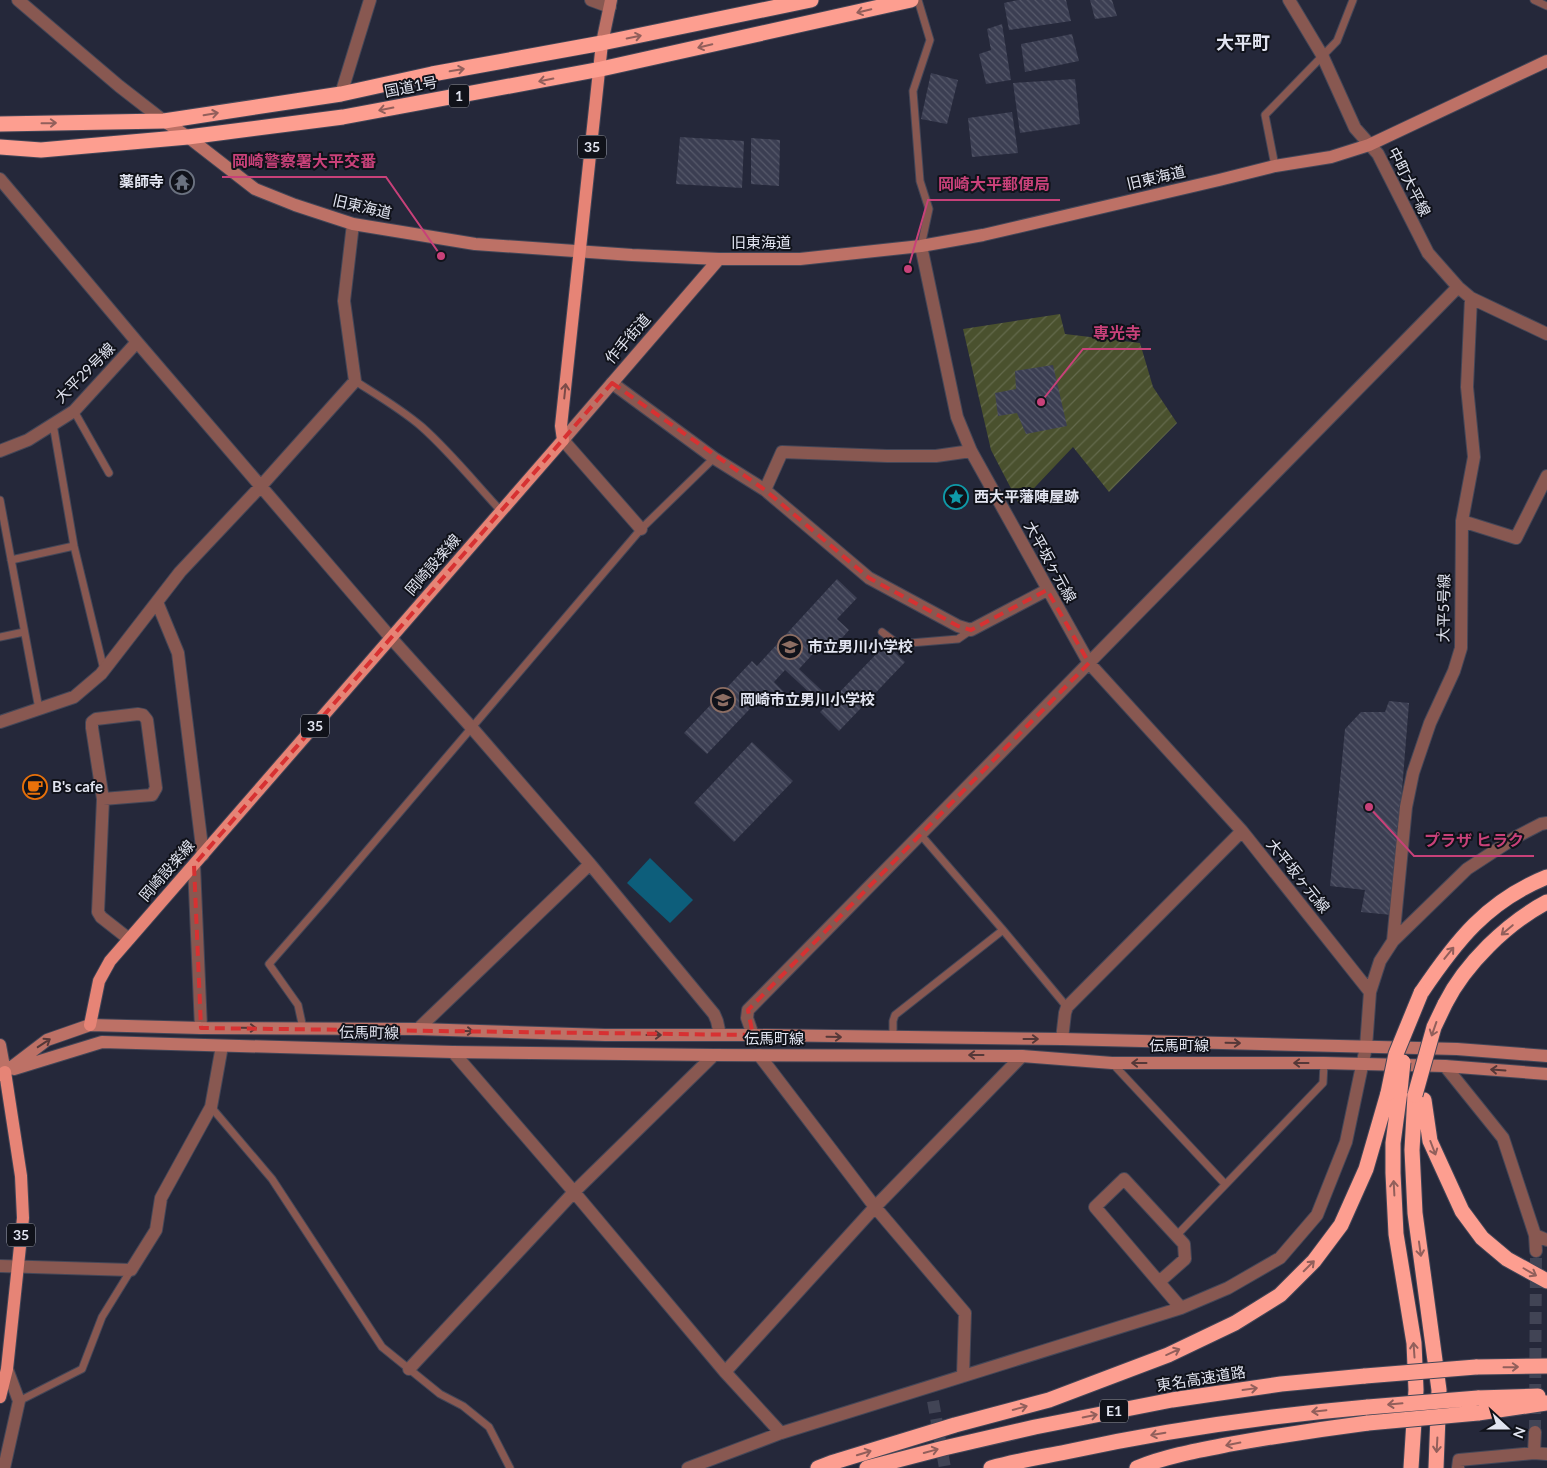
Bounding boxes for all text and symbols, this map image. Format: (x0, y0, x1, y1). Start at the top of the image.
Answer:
one-way arrow (856, 7, 872, 16)
one-way arrow (625, 31, 641, 41)
district label: 大平町 (1216, 31, 1270, 53)
one-way arrow (698, 42, 714, 51)
one-way arrow (448, 64, 464, 74)
street label: 国道1号 (383, 72, 439, 100)
one-way arrow (539, 75, 555, 85)
road number: 1 (449, 84, 469, 108)
one-way arrow (379, 105, 395, 115)
one-way arrow (202, 109, 218, 119)
one-way arrow (40, 118, 56, 128)
road number: 35 (578, 136, 606, 158)
street label: 中町大平線 (1385, 144, 1435, 219)
callout: 岡崎警察署大平交番 (222, 146, 386, 177)
text: 岡崎警察署大平交番 (232, 151, 376, 170)
street label: 旧東海道 (1125, 162, 1187, 193)
temple icon: 薬師寺 (169, 169, 195, 195)
callout: 岡崎大平郵便局 (928, 169, 1060, 200)
place label: 薬師寺 (119, 172, 164, 190)
text: 岡崎大平郵便局 (938, 174, 1050, 193)
street label: 旧東海道 (331, 191, 393, 222)
street label: 旧東海道 (731, 233, 791, 251)
street label: 作手街道 (601, 310, 654, 367)
callout: 専光寺 (1083, 318, 1151, 349)
text: 専光寺 (1093, 323, 1141, 342)
street label: 大平29号線 (51, 339, 118, 406)
one-way arrow (560, 384, 569, 400)
place icon: 西大平藩陣屋跡 (943, 484, 969, 510)
place label: 西大平藩陣屋跡 (974, 487, 1079, 505)
street label: 大平坂ヶ元線 (1021, 518, 1081, 605)
street label: 岡崎設楽線 (401, 530, 464, 599)
street label: 大平5号線 (1433, 573, 1453, 642)
school or university icon: 市立男川小学校 (777, 634, 803, 660)
place label: 市立男川小学校 (808, 637, 913, 655)
school or university icon: 岡崎市立男川小学校 (710, 687, 736, 713)
place label: 岡崎市立男川小学校 (740, 690, 875, 708)
road number: 35 (301, 714, 329, 738)
cafe icon: B's cafe (22, 774, 48, 800)
place label: B's cafe (52, 777, 103, 795)
callout: プラザ ヒラク (1414, 825, 1534, 856)
text: プラザ ヒラク (1424, 830, 1524, 849)
street label: 大平坂ヶ元線 (1263, 835, 1334, 916)
street label: 岡崎設楽線 (135, 836, 198, 905)
one-way arrow (1501, 925, 1514, 936)
one-way arrow (1444, 947, 1455, 960)
one-way arrow (1429, 1020, 1438, 1036)
street label: 伝馬町線 (339, 1022, 399, 1042)
one-way arrow (241, 1023, 257, 1033)
one-way arrow (458, 1026, 474, 1035)
street label: 伝馬町線 (744, 1029, 804, 1047)
one-way arrow (646, 1030, 662, 1040)
one-way arrow (826, 1032, 842, 1042)
one-way arrow (1023, 1034, 1039, 1044)
street label: 伝馬町線 (1149, 1036, 1209, 1054)
one-way arrow (37, 1038, 51, 1049)
one-way arrow (1225, 1039, 1241, 1048)
one-way arrow (969, 1050, 985, 1060)
one-way arrow (1131, 1058, 1147, 1068)
one-way arrow (1293, 1058, 1310, 1068)
one-way arrow (1491, 1065, 1507, 1075)
one-way arrow (1429, 1140, 1439, 1155)
one-way arrow (1389, 1181, 1398, 1197)
road number: 35 (7, 1224, 35, 1246)
one-way arrow (1415, 1240, 1425, 1256)
one-way arrow (1303, 1260, 1315, 1272)
one-way arrow (1523, 1267, 1537, 1277)
one-way arrow (1409, 1342, 1419, 1358)
one-way arrow (1165, 1347, 1180, 1356)
street label: 東名高速道路 (1155, 1362, 1247, 1394)
one-way arrow (1503, 1362, 1519, 1372)
one-way arrow (1241, 1384, 1257, 1394)
road number: E1 (1100, 1400, 1128, 1422)
one-way arrow (1387, 1400, 1403, 1409)
one-way arrow (1012, 1403, 1028, 1412)
north arrow (1482, 1403, 1532, 1453)
one-way arrow (1312, 1406, 1328, 1416)
one-way arrow (1081, 1411, 1097, 1421)
text: N (1510, 1425, 1529, 1441)
one-way arrow (1151, 1429, 1167, 1439)
one-way arrow (1433, 1437, 1442, 1453)
one-way arrow (1226, 1440, 1242, 1449)
one-way arrow (922, 1446, 938, 1455)
one-way arrow (856, 1447, 872, 1457)

